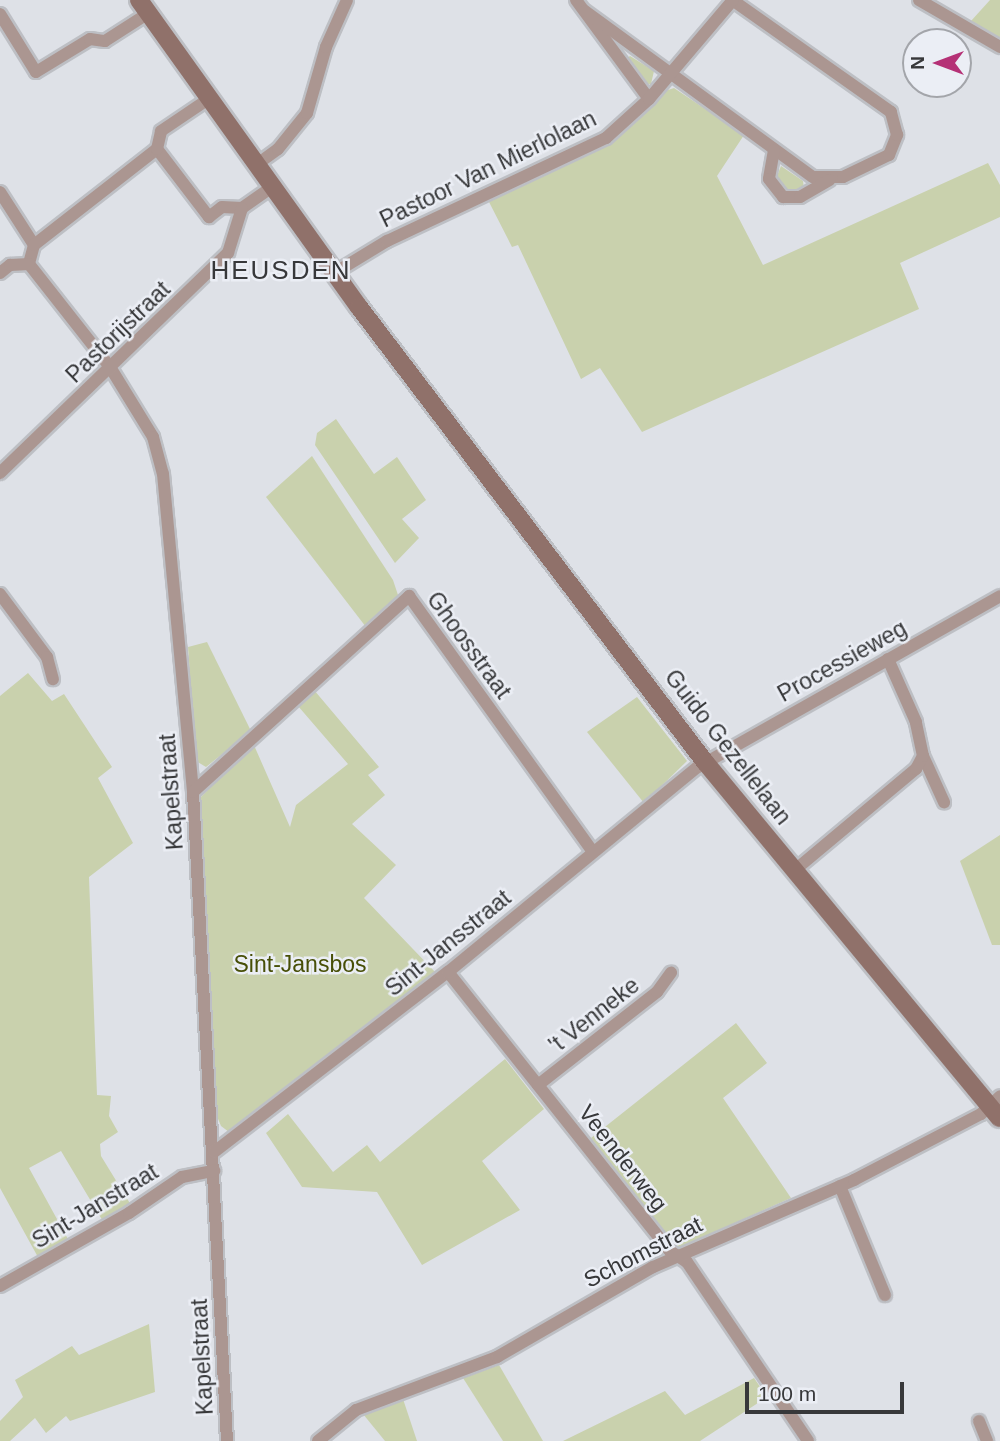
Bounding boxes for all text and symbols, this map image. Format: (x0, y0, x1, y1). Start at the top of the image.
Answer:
north arrow (902, 28, 972, 98)
text: N (907, 56, 928, 70)
street label: Pastoor Van Mierlolaan (375, 105, 601, 233)
district label: HEUSDEN (211, 255, 351, 287)
street label: Pastorijstraat (60, 275, 176, 389)
street label: Ghoosstraat (421, 586, 517, 704)
street label: Processieweg (773, 614, 911, 708)
street label: Guido Gezellelaan (659, 664, 797, 830)
street label: Kapelstraat (153, 733, 189, 851)
street label: Sint-Jansstraat (380, 884, 516, 1002)
park label: Sint-Jansbos (234, 950, 366, 978)
street label: 't Venneke (543, 971, 645, 1059)
street label: Veenderweg (573, 1099, 673, 1217)
street label: Sint-Janstraat (27, 1158, 163, 1254)
street label: Schomstraat (579, 1210, 707, 1294)
street label: Kapelstraat (185, 1298, 219, 1416)
scale bar (748, 1368, 907, 1412)
text: 100 m (758, 1382, 816, 1405)

